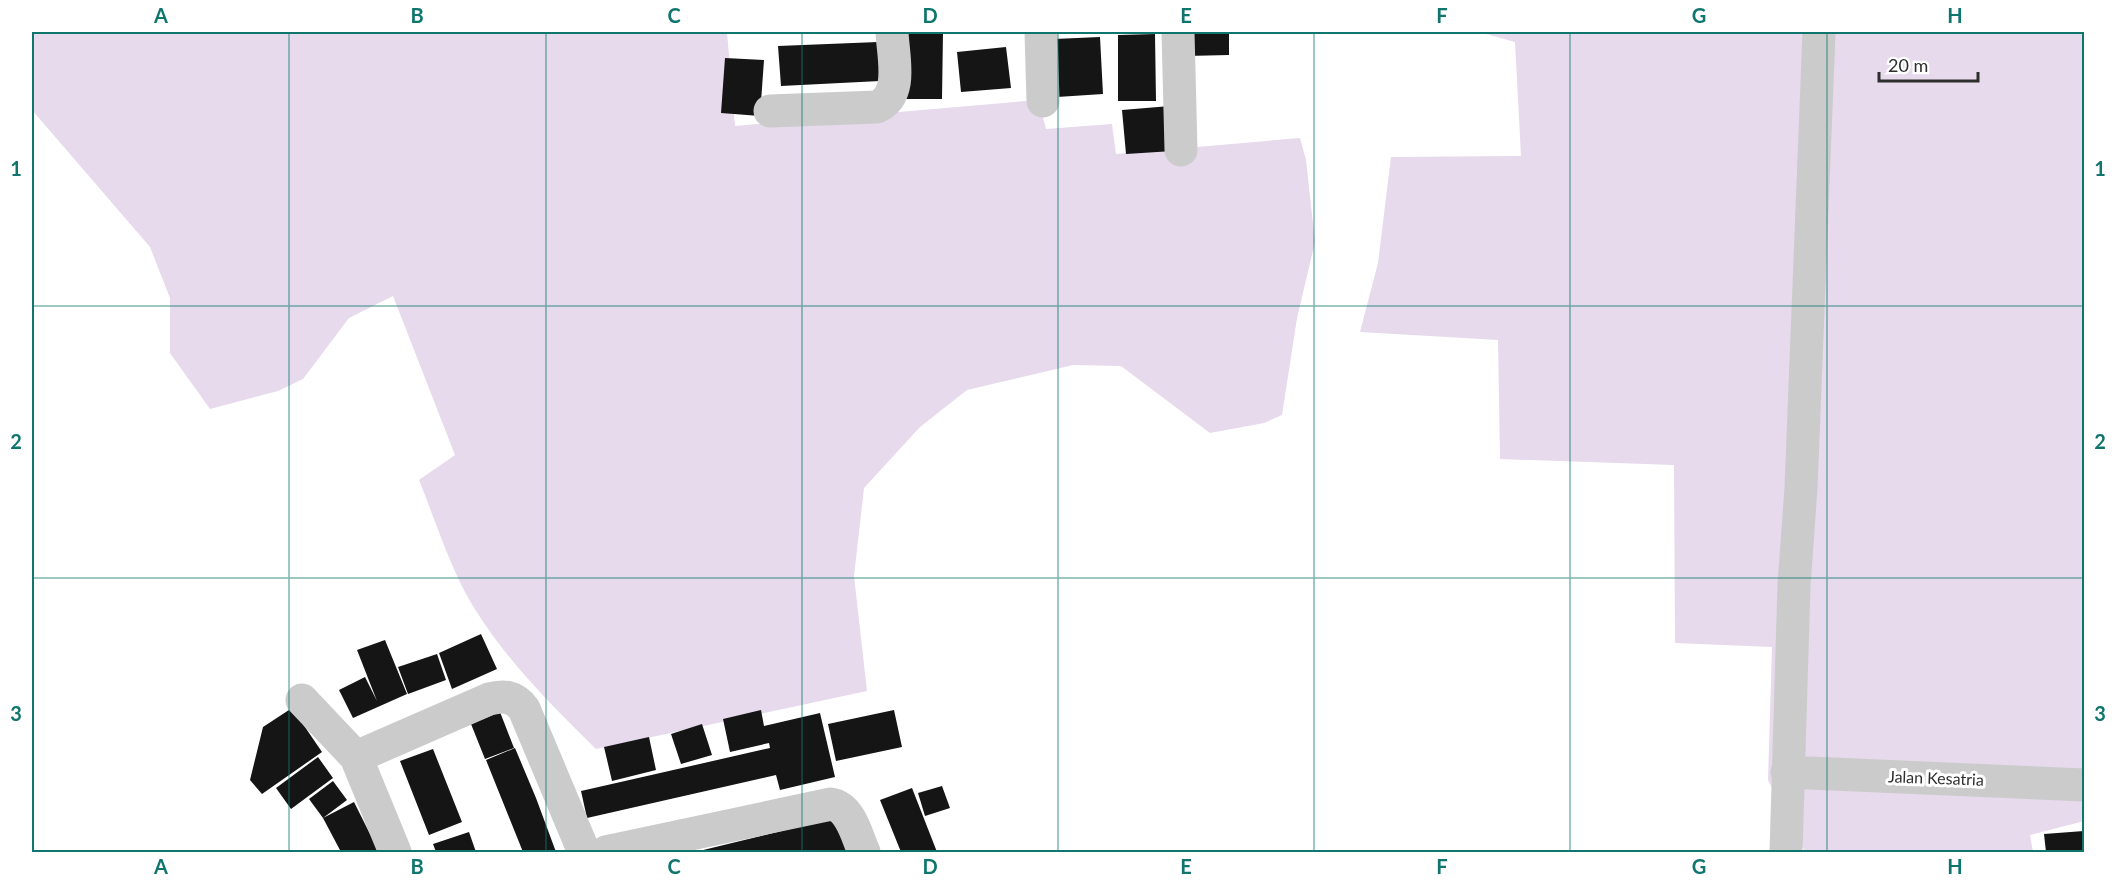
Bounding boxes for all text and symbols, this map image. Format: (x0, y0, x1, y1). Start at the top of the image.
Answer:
text: A (153, 3, 168, 27)
text: B (410, 3, 424, 27)
text: C (667, 3, 681, 27)
text: D (922, 3, 938, 27)
text: E (1180, 3, 1192, 27)
text: F (1436, 3, 1448, 27)
text: G (1692, 3, 1706, 27)
text: H (1947, 3, 1963, 27)
scale bar (1879, 45, 1978, 83)
text: 20 m (1888, 54, 1928, 76)
text: 1 (10, 156, 22, 180)
text: 1 (2094, 156, 2106, 180)
text: 2 (10, 429, 22, 453)
text: 2 (2094, 429, 2106, 453)
text: 3 (10, 701, 22, 725)
text: 3 (2094, 701, 2106, 725)
street label: Jalan Kesatria (1888, 766, 1984, 789)
text: A (153, 854, 168, 878)
text: B (410, 854, 424, 878)
text: C (667, 854, 681, 878)
text: D (922, 854, 938, 878)
text: E (1180, 854, 1192, 878)
text: F (1436, 854, 1448, 878)
text: G (1692, 854, 1706, 878)
text: H (1947, 854, 1963, 878)

